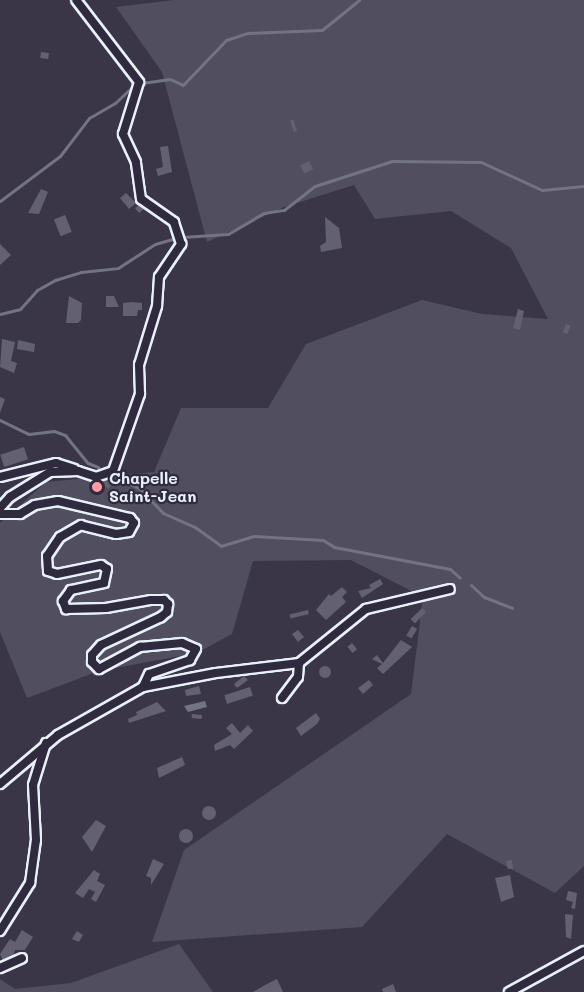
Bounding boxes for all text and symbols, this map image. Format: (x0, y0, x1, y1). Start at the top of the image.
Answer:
place label: Chapelle Saint-Jean (109, 468, 196, 506)
marker: Chapelle Saint-Jean (90, 480, 104, 494)

